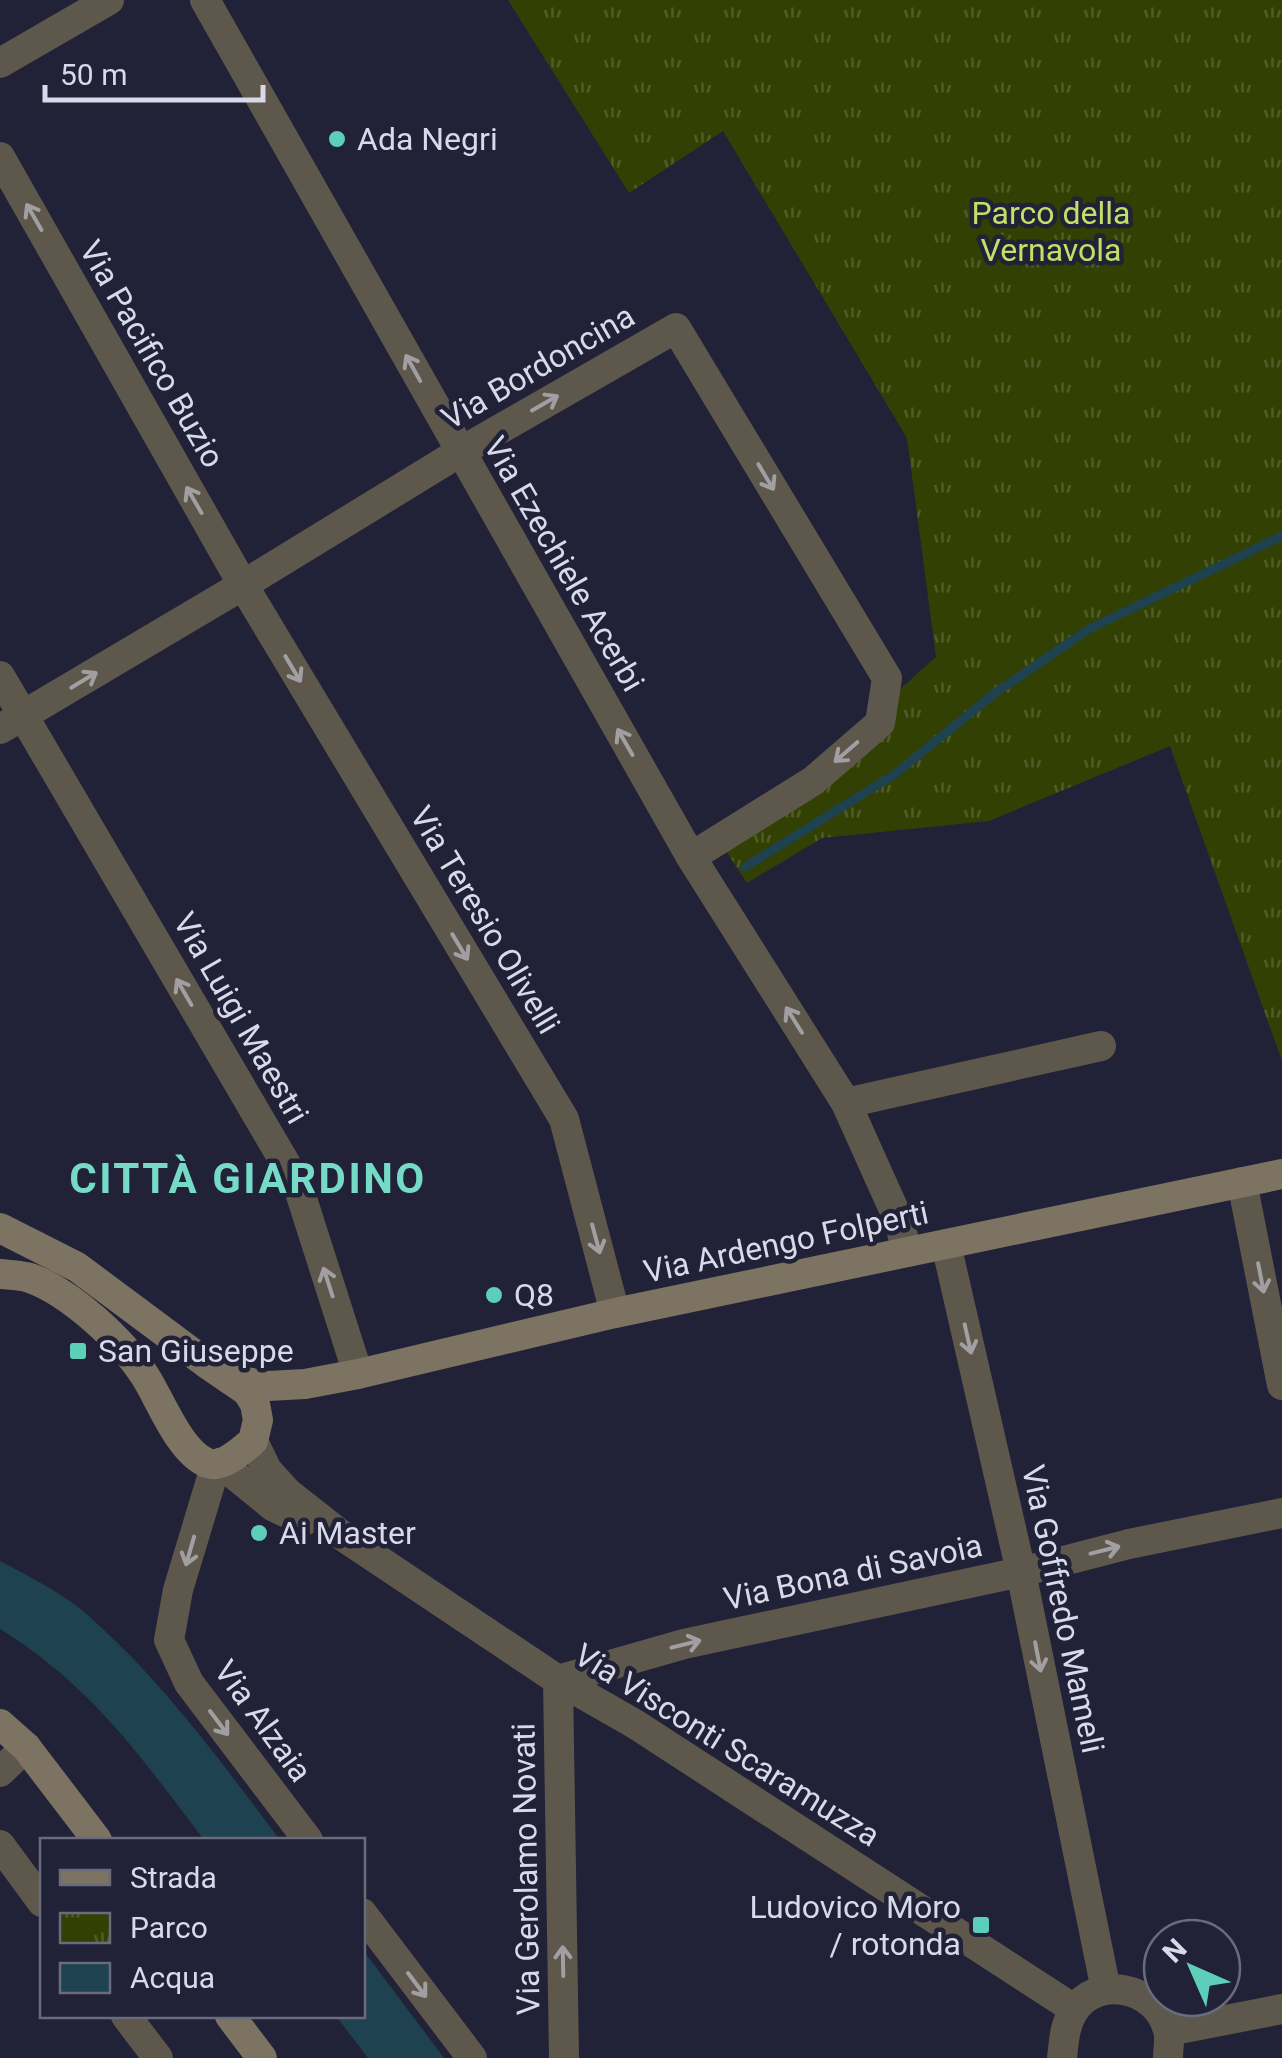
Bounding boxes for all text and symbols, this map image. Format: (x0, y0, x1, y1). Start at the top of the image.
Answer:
scale bar (45, 40, 262, 102)
text: 50 m (60, 57, 127, 92)
place label: Ada Negri (357, 120, 498, 158)
marker: Ada Negri (326, 128, 348, 150)
park label: Parco della Vernavola (972, 194, 1130, 269)
one-way arrow (24, 203, 44, 233)
street label: Via Pacifico Buzio (72, 234, 232, 474)
street label: Via Bordoncina (435, 297, 641, 437)
one-way arrow (403, 355, 423, 383)
one-way arrow (529, 393, 559, 413)
street label: Via Ezechiele Acerbi (476, 430, 652, 698)
one-way arrow (756, 462, 776, 491)
one-way arrow (184, 486, 204, 515)
one-way arrow (283, 654, 303, 683)
one-way arrow (69, 670, 98, 690)
one-way arrow (615, 728, 635, 758)
one-way arrow (834, 741, 859, 764)
street label: Via Teresio Olivelli (402, 799, 568, 1041)
street label: Via Luigi Maestri (165, 906, 317, 1130)
one-way arrow (450, 932, 471, 961)
one-way arrow (174, 978, 194, 1007)
one-way arrow (783, 1007, 804, 1035)
district label: CITTÀ GIARDINO (69, 1154, 427, 1203)
street label: Via Ardengo Folperti (640, 1193, 932, 1291)
one-way arrow (587, 1223, 606, 1254)
one-way arrow (1252, 1261, 1271, 1293)
one-way arrow (318, 1266, 336, 1298)
place label: Q8 (514, 1276, 554, 1314)
marker: Q8 (483, 1284, 505, 1306)
one-way arrow (960, 1322, 978, 1354)
place label: San Giuseppe (98, 1332, 294, 1370)
marker: San Giuseppe (67, 1340, 89, 1362)
street label: Via Goffredo Mameli (1014, 1462, 1112, 1756)
place label: Ai Master (279, 1514, 416, 1552)
marker: Ai Master (248, 1522, 270, 1544)
street label: Via Bona di Savoia (720, 1526, 986, 1618)
one-way arrow (180, 1535, 198, 1567)
one-way arrow (1089, 1540, 1120, 1559)
one-way arrow (670, 1634, 701, 1653)
street label: Via Visconti Scaramuzza (567, 1635, 887, 1855)
one-way arrow (1030, 1640, 1049, 1672)
street label: Via Alzaia (206, 1653, 320, 1789)
one-way arrow (208, 1709, 229, 1736)
street label: Via Gerolamo Novati (504, 1723, 548, 2015)
legend (40, 1838, 365, 2018)
text: Strada (130, 1860, 217, 1895)
place label: Ludovico Moro / rotonda (750, 1888, 961, 1963)
text: Parco (130, 1910, 208, 1945)
marker: Ludovico Moro / rotonda (970, 1914, 992, 1936)
north arrow (1142, 1918, 1242, 2018)
text: N (1156, 1932, 1193, 1969)
one-way arrow (553, 1945, 572, 1977)
text: Acqua (130, 1960, 215, 1995)
one-way arrow (407, 1971, 428, 1998)

